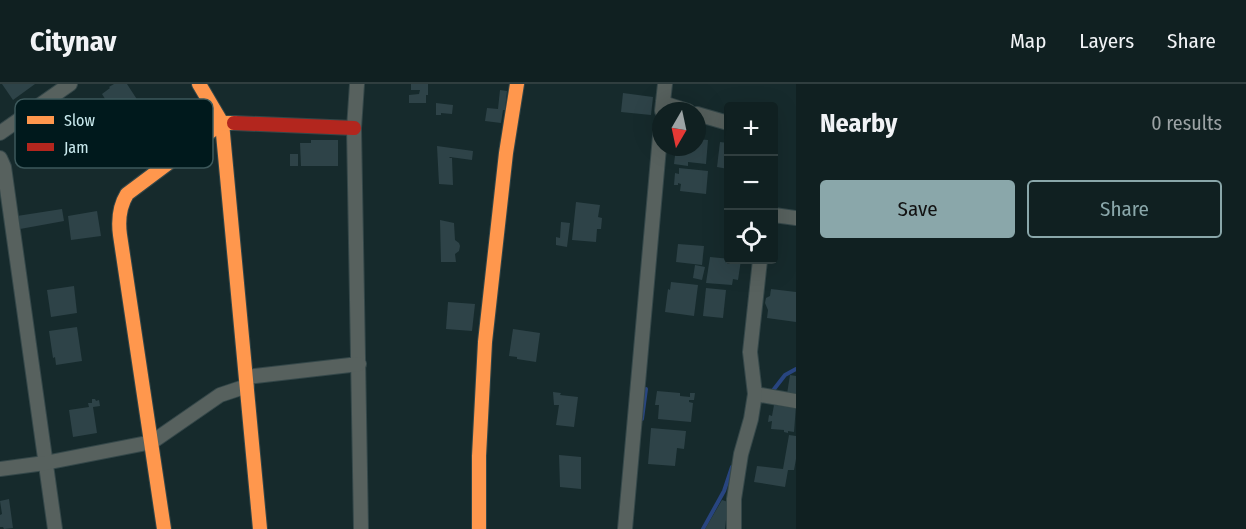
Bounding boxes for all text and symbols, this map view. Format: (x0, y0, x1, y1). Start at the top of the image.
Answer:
text: Citynav (30, 25, 116, 58)
text: Map (1010, 28, 1046, 54)
text: Layers (1079, 28, 1134, 54)
text: Share (1167, 28, 1216, 54)
legend (15, 99, 213, 168)
north arrow (652, 102, 706, 156)
map controls (724, 102, 778, 264)
button: + (724, 102, 778, 156)
text: Nearby (820, 108, 897, 139)
text: Slow (64, 111, 95, 130)
text: 0 results (1151, 111, 1222, 135)
text: Jam (64, 138, 89, 157)
button: − (724, 156, 778, 210)
button: Save (820, 180, 1015, 238)
button: Share (1027, 180, 1222, 238)
button: locate (724, 210, 778, 264)

